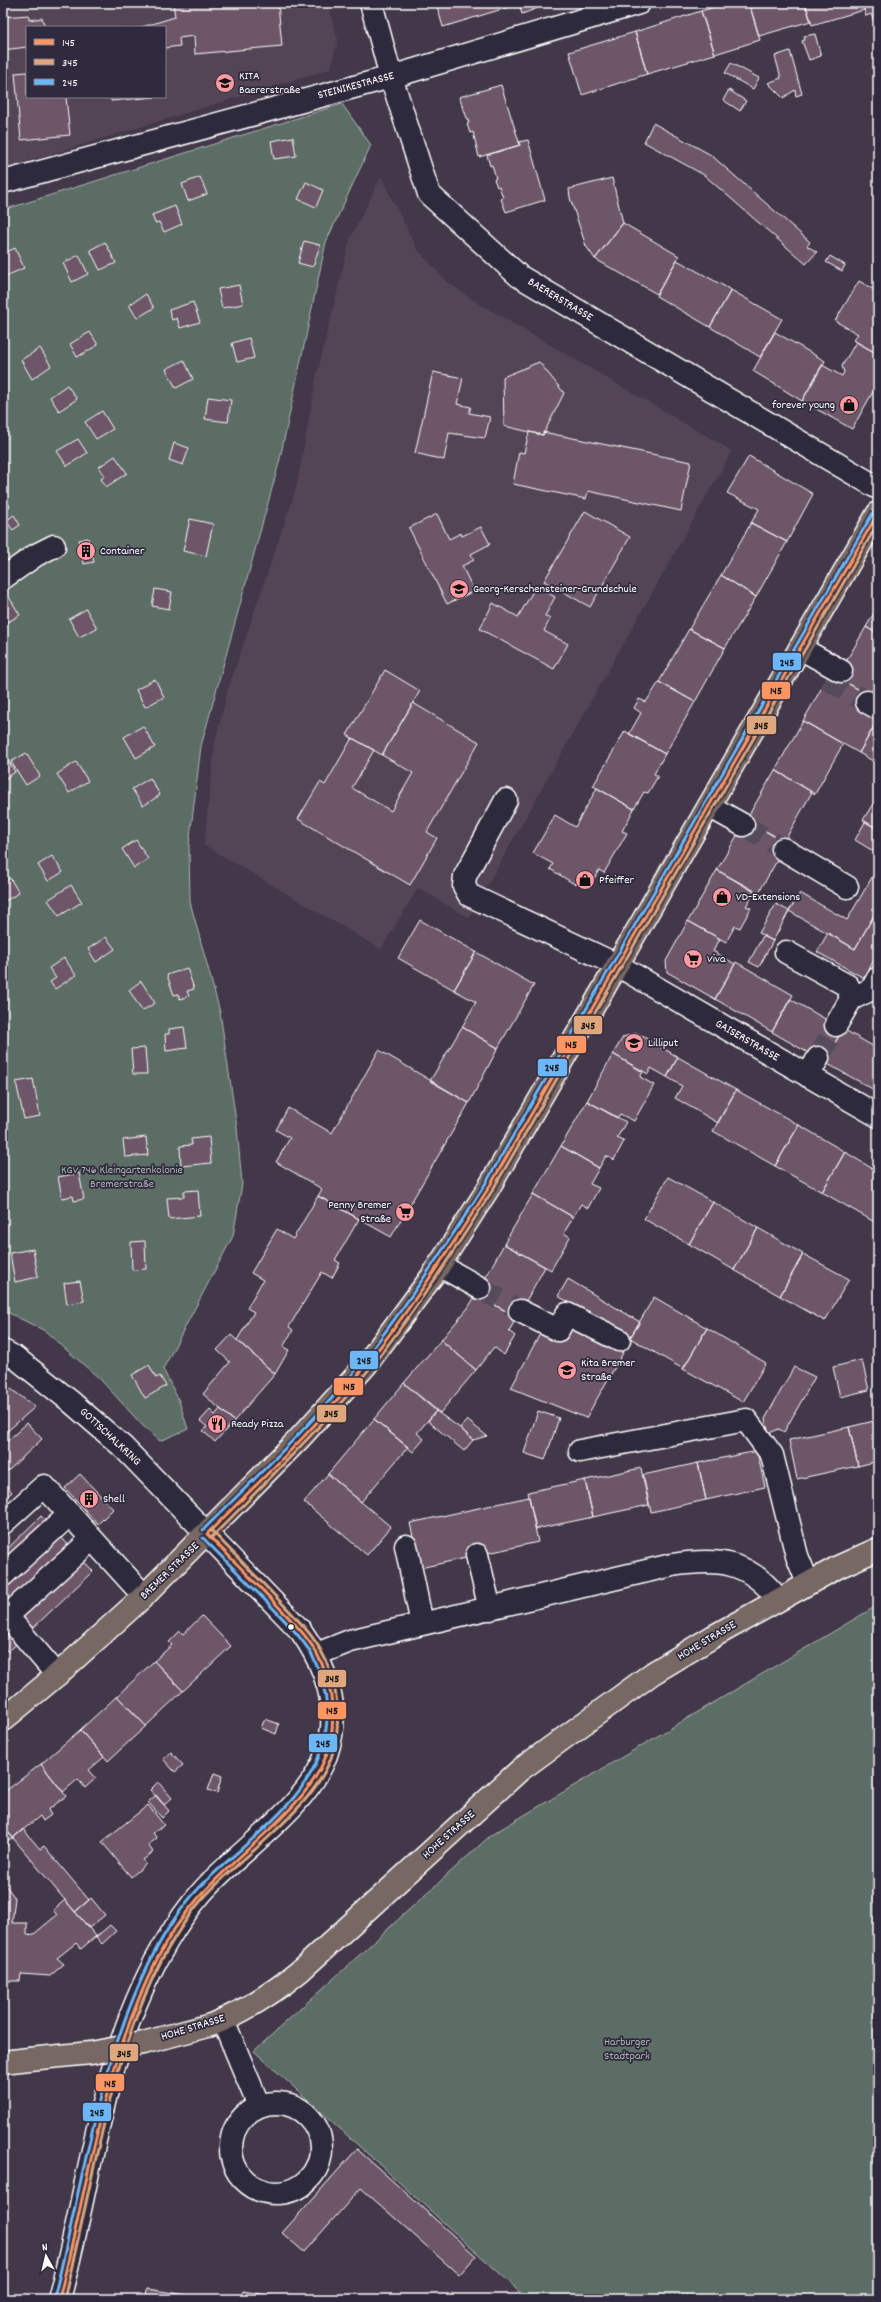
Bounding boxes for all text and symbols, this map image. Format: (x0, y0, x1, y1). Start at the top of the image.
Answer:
legend (26, 26, 166, 98)
text: 145 (62, 35, 75, 52)
text: 345 (62, 55, 78, 72)
street label: STEINIKESTRASSE (316, 67, 397, 104)
place label: KITA Baererstraße (239, 68, 300, 99)
school or university icon: KITA Baererstraße (214, 72, 236, 94)
text: 245 (62, 75, 78, 92)
street label: BAERERSTRASSE (524, 274, 596, 326)
shop icon: forever young (838, 394, 860, 416)
place label: forever young (772, 397, 835, 414)
building icon: Container (75, 540, 97, 562)
place label: Container (100, 543, 145, 560)
school or university icon: Georg-Kerschensteiner-Grundschule (448, 578, 470, 600)
place label: Georg-Kerschensteiner-Grundschule (473, 581, 637, 598)
line badge: 245 (772, 652, 802, 671)
text: 245 (780, 656, 794, 672)
line badge: 145 (761, 681, 791, 700)
text: 145 (770, 684, 782, 700)
line badge: 345 (746, 715, 777, 735)
text: 345 (754, 719, 768, 735)
shop icon: Pfeiffer (574, 869, 596, 891)
place label: Pfeiffer (599, 872, 635, 889)
shop icon: VD-Extensions (711, 886, 733, 908)
place label: VD-Extensions (736, 889, 800, 906)
supermarket icon: Viva (682, 948, 704, 970)
place label: Viva (707, 951, 726, 968)
line badge: 345 (573, 1015, 603, 1035)
street label: GAISERSTRASSE (712, 1016, 783, 1066)
text: 345 (581, 1019, 595, 1035)
school or university icon: Lilliput (623, 1032, 645, 1054)
line badge: 145 (556, 1035, 587, 1054)
place label: Lilliput (648, 1035, 679, 1052)
text: 145 (565, 1038, 577, 1054)
line badge: 245 (537, 1058, 568, 1077)
text: 245 (545, 1061, 559, 1077)
park label: KGV 746 Kleingartenkolonie Bremerstraße (61, 1162, 183, 1193)
place label: Penny Bremer Straße (328, 1197, 392, 1228)
supermarket icon: Penny Bremer Straße (394, 1201, 416, 1223)
line badge: 245 (349, 1350, 379, 1370)
text: 245 (357, 1354, 371, 1370)
place label: Kita Bremer Straße (581, 1355, 635, 1386)
school or university icon: Kita Bremer Straße (556, 1359, 578, 1381)
line badge: 145 (333, 1377, 364, 1396)
text: 145 (343, 1380, 355, 1396)
street label: GOTTSCHALKRING (76, 1404, 144, 1470)
line badge: 345 (316, 1404, 347, 1423)
text: 345 (324, 1407, 338, 1423)
restaurant icon: Ready Pizza (206, 1413, 228, 1435)
place label: Ready Pizza (231, 1416, 284, 1433)
building icon: Shell (78, 1488, 100, 1510)
place label: Shell (103, 1491, 125, 1508)
street label: BREMER STRASSE (137, 1538, 204, 1604)
street label: HOHE STRASSE (674, 1616, 740, 1665)
unlabelled marker (286, 1622, 296, 1632)
line badge: 345 (317, 1669, 347, 1688)
text: 345 (325, 1672, 339, 1688)
line badge: 145 (317, 1701, 347, 1720)
text: 145 (326, 1704, 338, 1720)
line badge: 245 (308, 1733, 338, 1753)
text: 245 (316, 1737, 330, 1753)
street label: HOHE STRASSE (419, 1806, 480, 1863)
street label: HOHE STRASSE (159, 2010, 228, 2046)
park label: Harburger Stadtpark (604, 2034, 651, 2065)
line badge: 345 (109, 2043, 139, 2062)
text: 345 (117, 2047, 131, 2063)
line badge: 145 (95, 2073, 125, 2092)
text: 145 (104, 2077, 116, 2093)
line badge: 245 (82, 2102, 112, 2122)
text: 245 (90, 2106, 104, 2122)
north arrow (26, 2236, 66, 2276)
text: N (41, 2240, 49, 2256)

